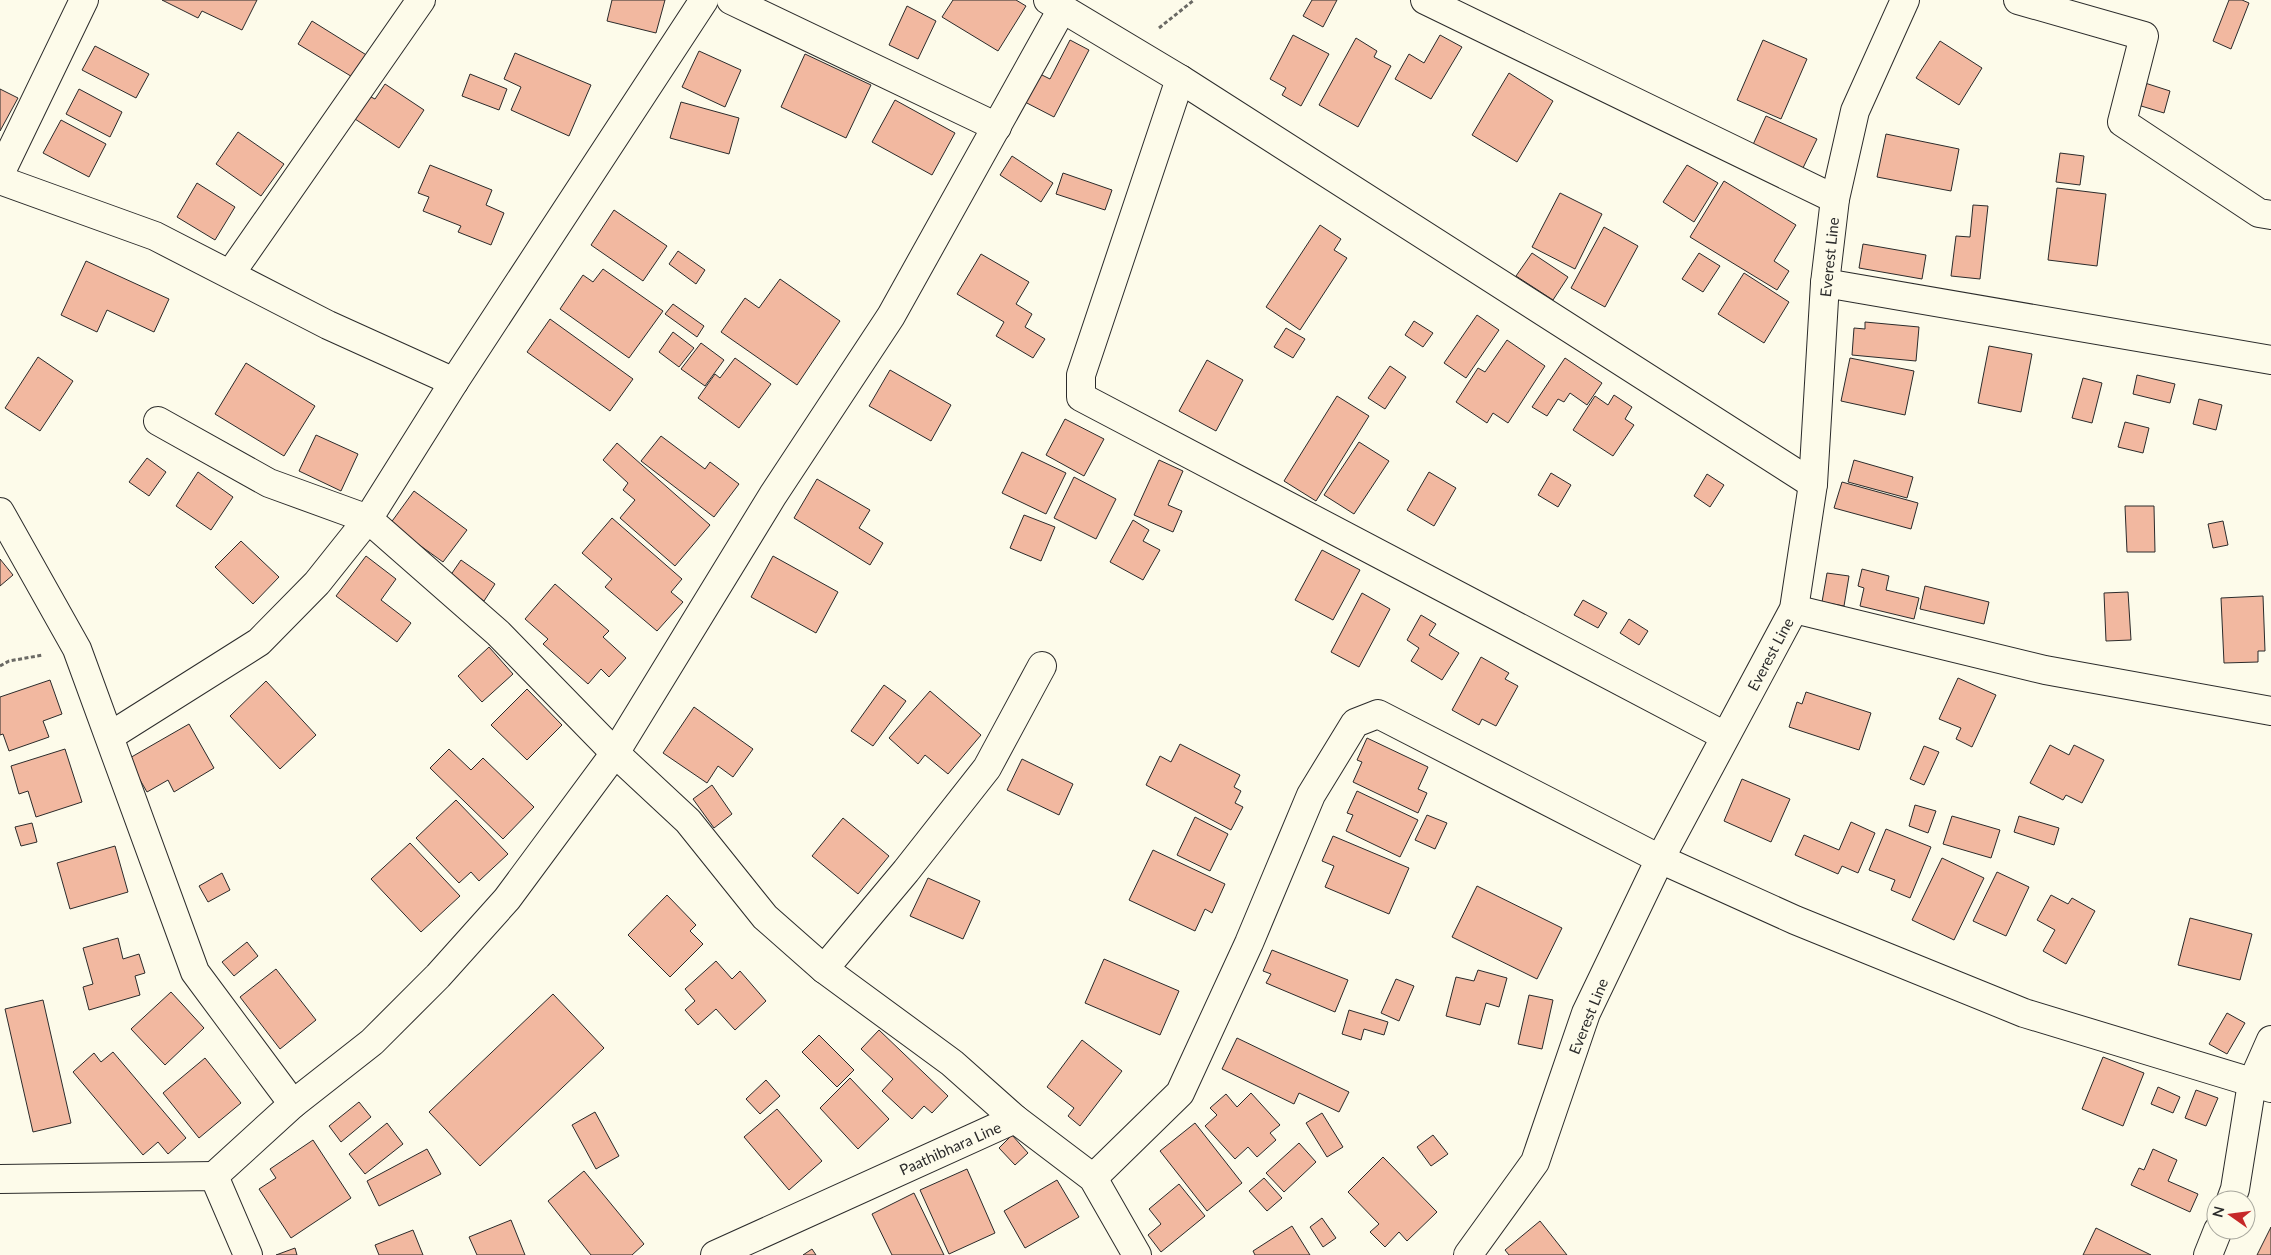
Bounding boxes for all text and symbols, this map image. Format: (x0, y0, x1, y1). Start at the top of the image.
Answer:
street label: Everest Line (1816, 216, 1842, 298)
street label: Everest Line (1743, 614, 1797, 694)
street label: Everest Line (1565, 975, 1611, 1057)
street label: Paathibhara Line (896, 1118, 1004, 1178)
north arrow (2206, 1190, 2256, 1240)
text: N (2208, 1204, 2227, 1219)

